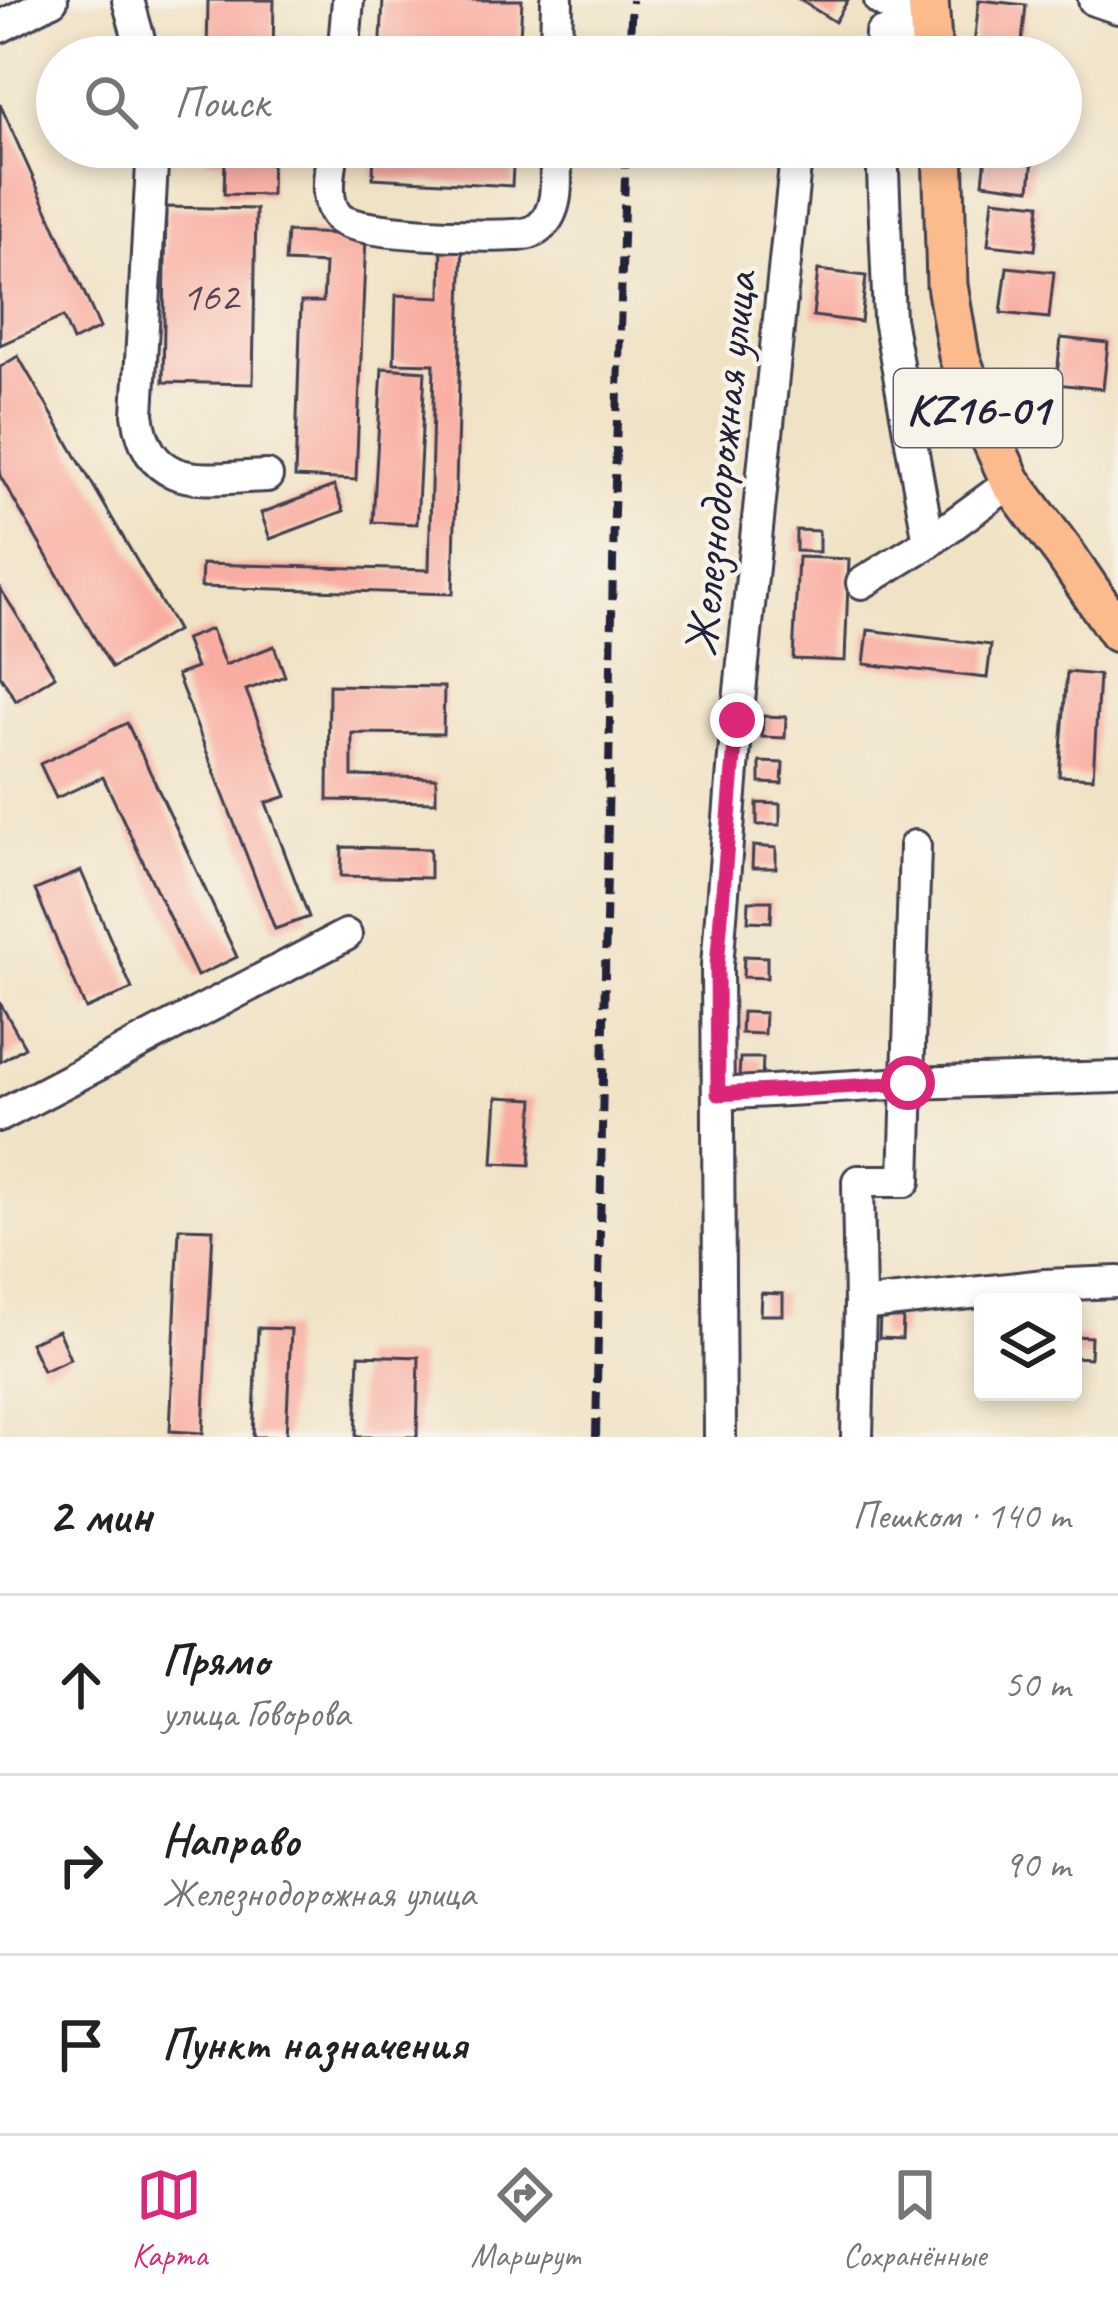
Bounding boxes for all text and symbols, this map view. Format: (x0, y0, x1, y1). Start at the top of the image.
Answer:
search box (36, 36, 1082, 168)
icon: search (78, 69, 144, 135)
text: Поиск (174, 74, 269, 131)
street label: Железнодорожная улица (670, 266, 770, 659)
house number: 162 (182, 270, 241, 323)
road number: KZ16-01 (894, 369, 1062, 447)
route end (710, 693, 764, 747)
route start (881, 1056, 935, 1110)
map controls (974, 1293, 1082, 1401)
button: layers (974, 1293, 1082, 1401)
text: 2 мин (48, 1483, 152, 1547)
text: Пешком · 140 m (852, 1491, 1070, 1540)
text: Прямо (162, 1632, 269, 1689)
icon: ahead (48, 1652, 114, 1718)
text: 50 m (1004, 1660, 1070, 1709)
text: улица Говорова (162, 1689, 350, 1738)
text: Направо (162, 1812, 300, 1869)
icon: right (48, 1832, 114, 1898)
text: 90 m (1004, 1840, 1070, 1889)
text: Железнодорожная улица (162, 1869, 476, 1918)
icon: arrive (48, 2012, 114, 2078)
text: Пункт назначения (162, 2016, 467, 2073)
tab: Карта (132, 2162, 207, 2276)
tab: Маршрут (471, 2162, 580, 2276)
tab: Сохранённые (843, 2162, 986, 2276)

